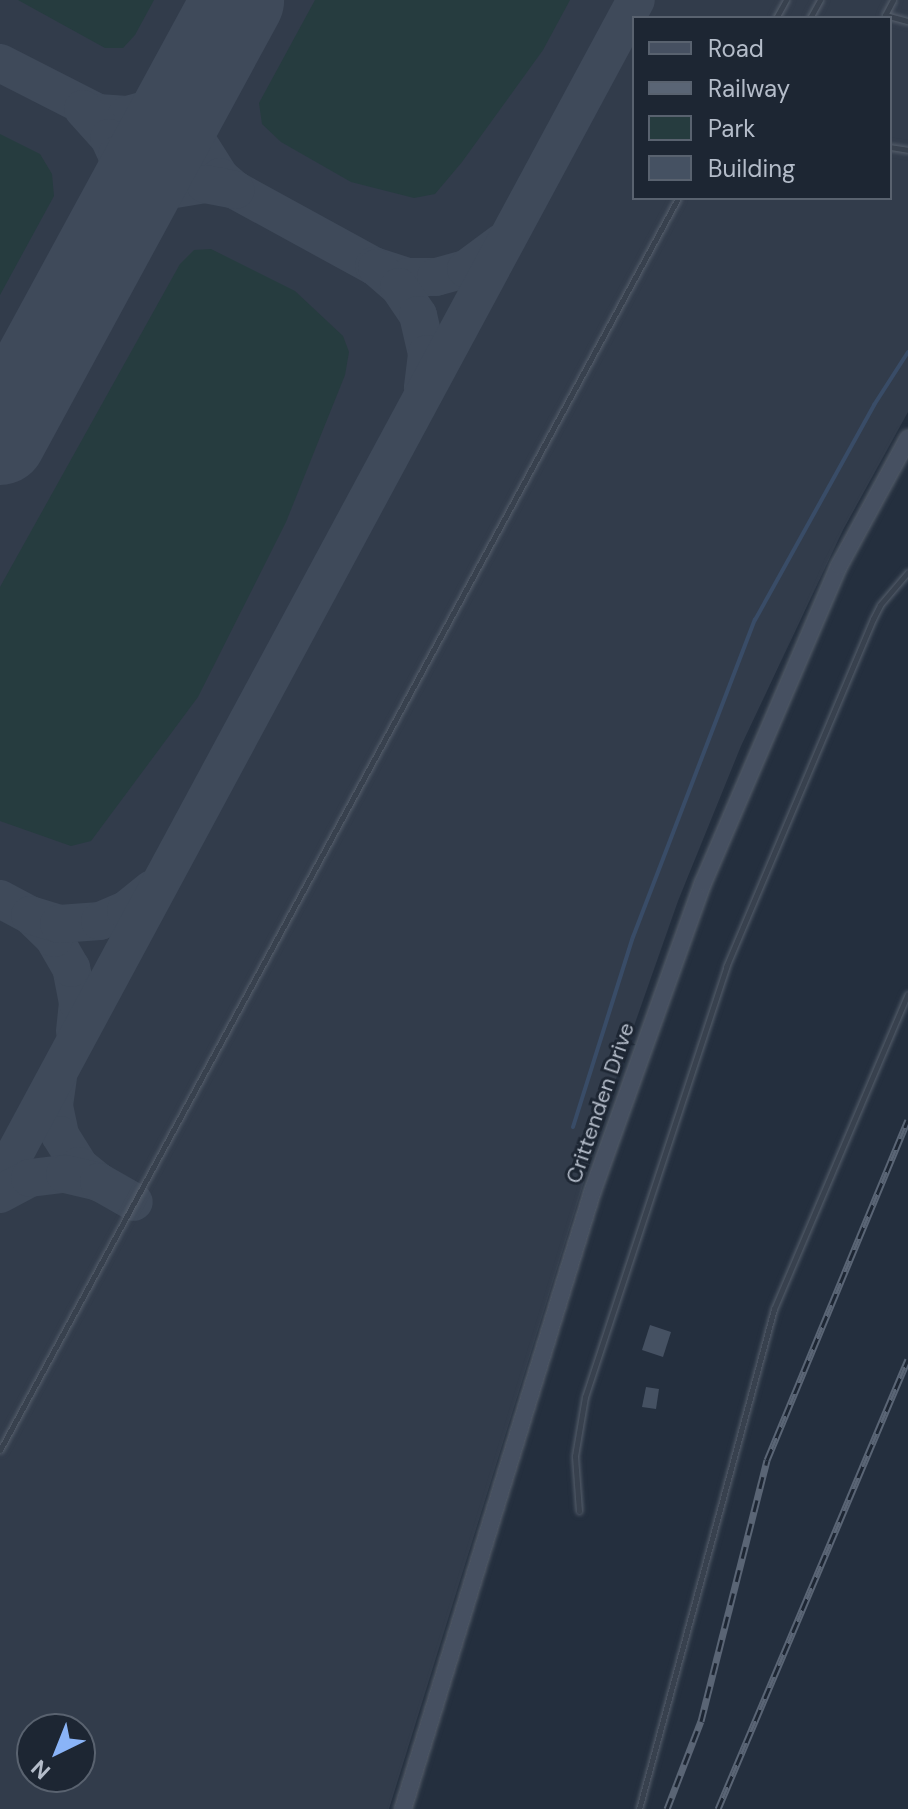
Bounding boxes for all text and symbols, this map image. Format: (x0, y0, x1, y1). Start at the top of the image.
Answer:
legend (632, 16, 892, 200)
text: Road (708, 33, 764, 64)
text: Railway (708, 73, 790, 104)
text: Park (708, 113, 755, 144)
text: Building (708, 153, 795, 184)
street label: Crittenden Drive (560, 1019, 640, 1187)
north arrow (16, 1713, 96, 1793)
text: N (25, 1753, 56, 1786)

